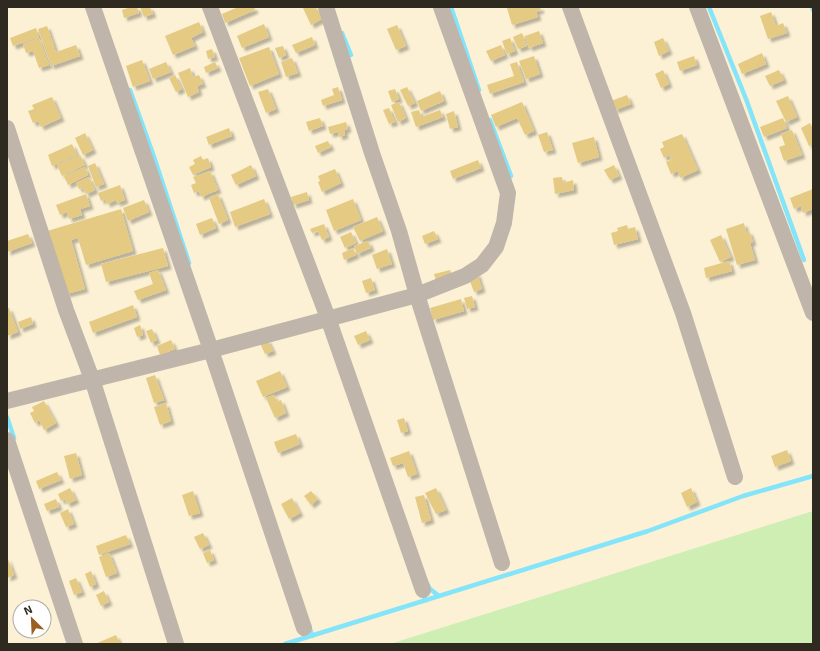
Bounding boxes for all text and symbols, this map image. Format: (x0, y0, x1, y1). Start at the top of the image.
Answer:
north arrow (12, 599, 52, 639)
text: N (21, 602, 34, 617)

